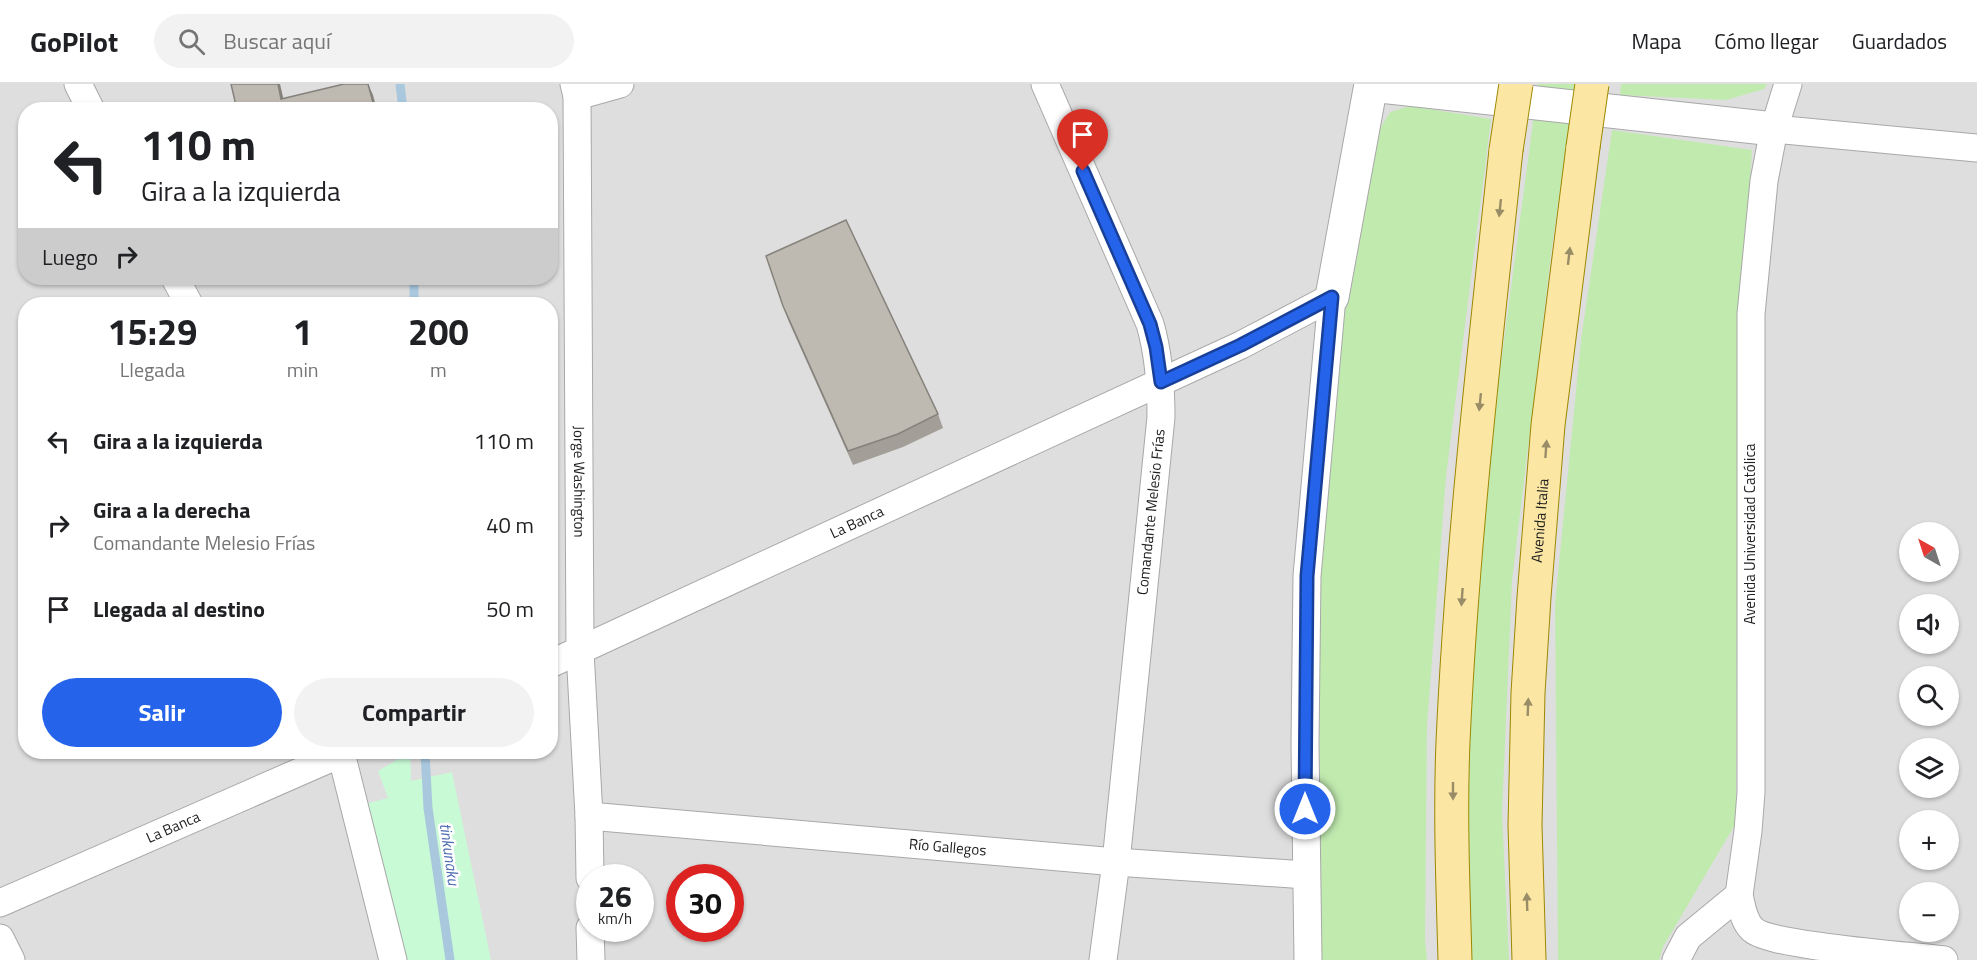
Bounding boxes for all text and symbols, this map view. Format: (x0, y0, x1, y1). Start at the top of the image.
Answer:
search box (154, 14, 574, 68)
text: GoPilot (30, 20, 118, 63)
text: Buscar aquí (223, 24, 331, 58)
icon: search (175, 25, 208, 58)
text: Mapa (1632, 25, 1681, 57)
text: Cómo llegar (1714, 25, 1819, 57)
text: Guardados (1852, 25, 1947, 57)
pin (1057, 109, 1108, 171)
text: 110 m (141, 112, 256, 176)
icon: arrive (1066, 118, 1099, 151)
icon: left (42, 126, 120, 204)
text: Gira a la izquierda (141, 170, 341, 211)
one-way arrow (1495, 199, 1505, 218)
text: Luego (42, 240, 98, 274)
icon: right (110, 240, 143, 273)
one-way arrow (1564, 246, 1574, 265)
text: 15:29 (107, 304, 197, 359)
text: 1 (293, 304, 313, 359)
text: 200 (408, 304, 469, 359)
text: Llegada (120, 354, 185, 385)
text: min (287, 354, 319, 385)
text: m (430, 354, 447, 385)
one-way arrow (1475, 393, 1484, 412)
text: Gira a la izquierda (93, 424, 263, 458)
text: 110 m (474, 424, 534, 458)
icon: left (42, 425, 75, 458)
street label: Jorge Washington (568, 426, 591, 538)
street label: Comandante Melesio Frías (1130, 428, 1171, 596)
one-way arrow (1541, 440, 1550, 459)
street label: Avenida Universidad Católica (1738, 443, 1761, 624)
street label: Avenida Italia (1525, 477, 1555, 563)
text: Gira a la derecha (93, 493, 250, 527)
street label: La Banca (826, 499, 888, 544)
text: 40 m (486, 508, 534, 542)
icon: right (42, 509, 75, 542)
north arrow (1899, 522, 1959, 582)
map controls (1899, 522, 1959, 942)
text: Comandante Melesio Frías (93, 527, 315, 558)
one-way arrow (1457, 587, 1467, 606)
text: Llegada al destino (93, 592, 265, 626)
text: 50 m (486, 592, 534, 626)
icon: arrive (42, 593, 75, 626)
button: sound (1899, 594, 1959, 654)
button: search (1899, 666, 1959, 726)
button: Salir (42, 678, 282, 747)
button: Compartir (294, 678, 534, 747)
one-way arrow (1523, 697, 1533, 716)
button: layers (1899, 738, 1959, 798)
position arrow (1273, 777, 1337, 841)
one-way arrow (1448, 782, 1458, 801)
street label: La Banca (142, 805, 204, 849)
button: + (1899, 810, 1959, 870)
water label: tinkunaku (434, 821, 466, 888)
street label: Río Gallegos (908, 832, 987, 862)
speed limit sign: 30 (666, 864, 744, 942)
text: 26 (598, 873, 632, 919)
button: − (1899, 882, 1959, 942)
one-way arrow (1522, 892, 1532, 911)
text: km/h (598, 907, 632, 930)

